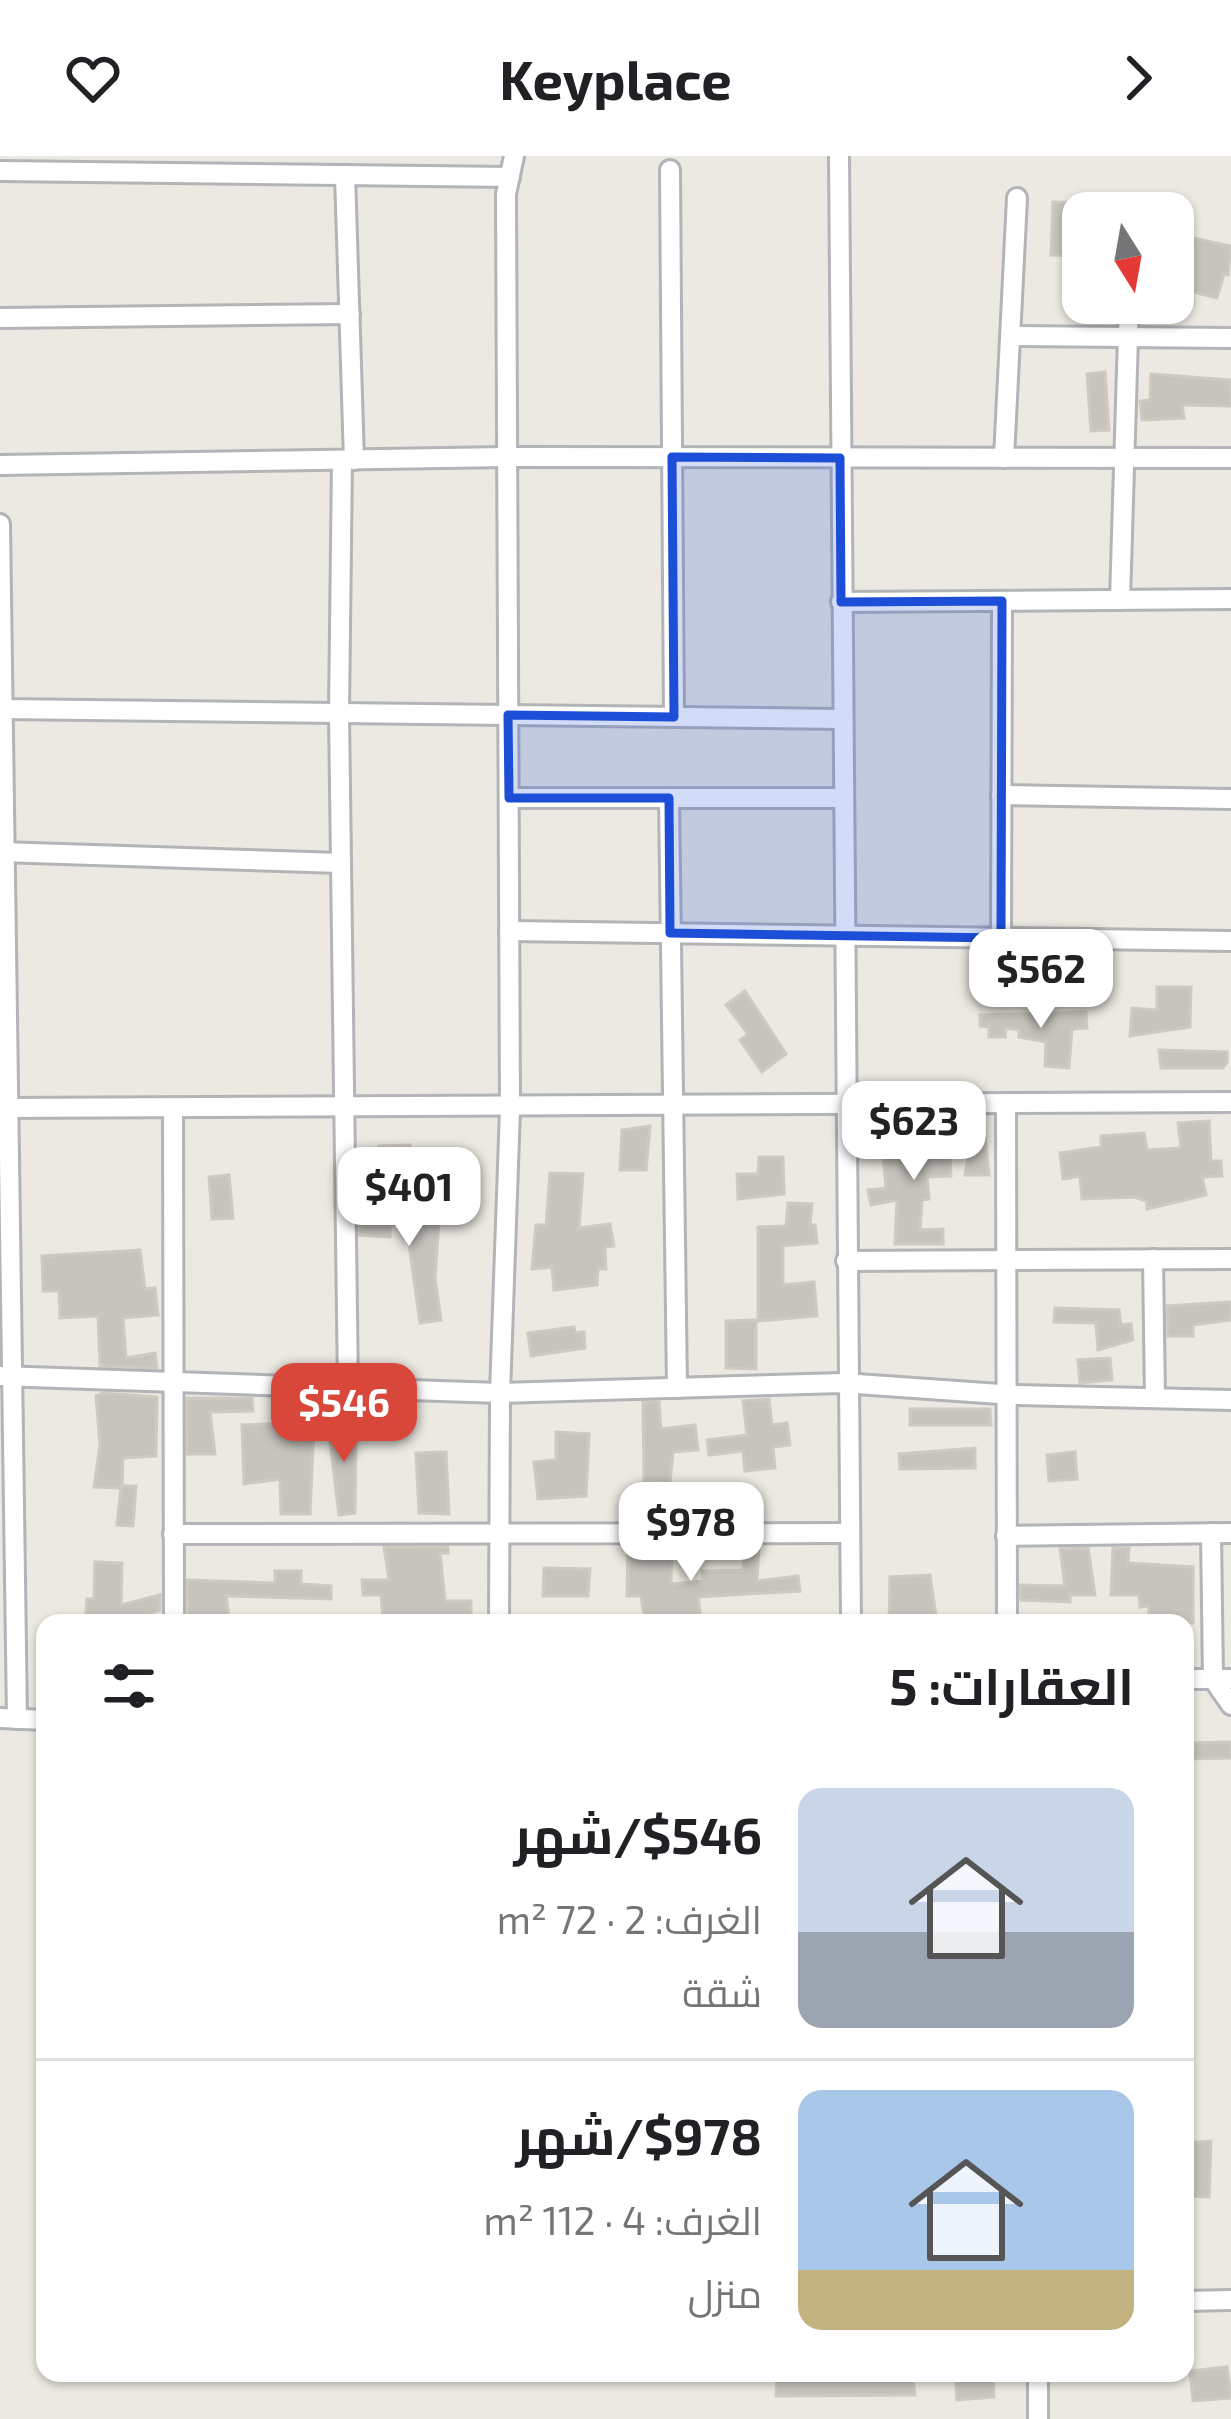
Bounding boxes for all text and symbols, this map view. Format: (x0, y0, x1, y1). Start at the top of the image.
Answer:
icon: heart (60, 45, 126, 111)
icon: forward (1105, 45, 1171, 111)
text: Keyplace (499, 46, 732, 111)
north arrow (1062, 192, 1194, 324)
map controls (1062, 192, 1194, 324)
pin: $562 (970, 929, 1112, 1031)
text: $562 (996, 944, 1086, 991)
pin: $623 (843, 1081, 985, 1183)
text: $623 (869, 1096, 959, 1143)
pin: $401 (338, 1147, 480, 1249)
text: $401 (365, 1162, 453, 1209)
pin: $546 (273, 1363, 415, 1465)
text: $546 (298, 1378, 390, 1425)
pin: $978 (620, 1482, 762, 1584)
text: $978 (646, 1497, 736, 1544)
icon: filters (96, 1653, 162, 1719)
text: العقارات: 5 (889, 1654, 1134, 1715)
text: $546/شهر (514, 1803, 762, 1864)
icon: home (894, 1836, 1038, 1980)
text: الغرف: 2 · 72 m² (497, 1895, 762, 1942)
text: شقة (682, 1968, 762, 2015)
text: $978/شهر (516, 2104, 762, 2165)
icon: home (894, 2138, 1038, 2282)
text: الغرف: 4 · 112 m² (483, 2196, 762, 2243)
text: منزل (688, 2269, 762, 2316)

